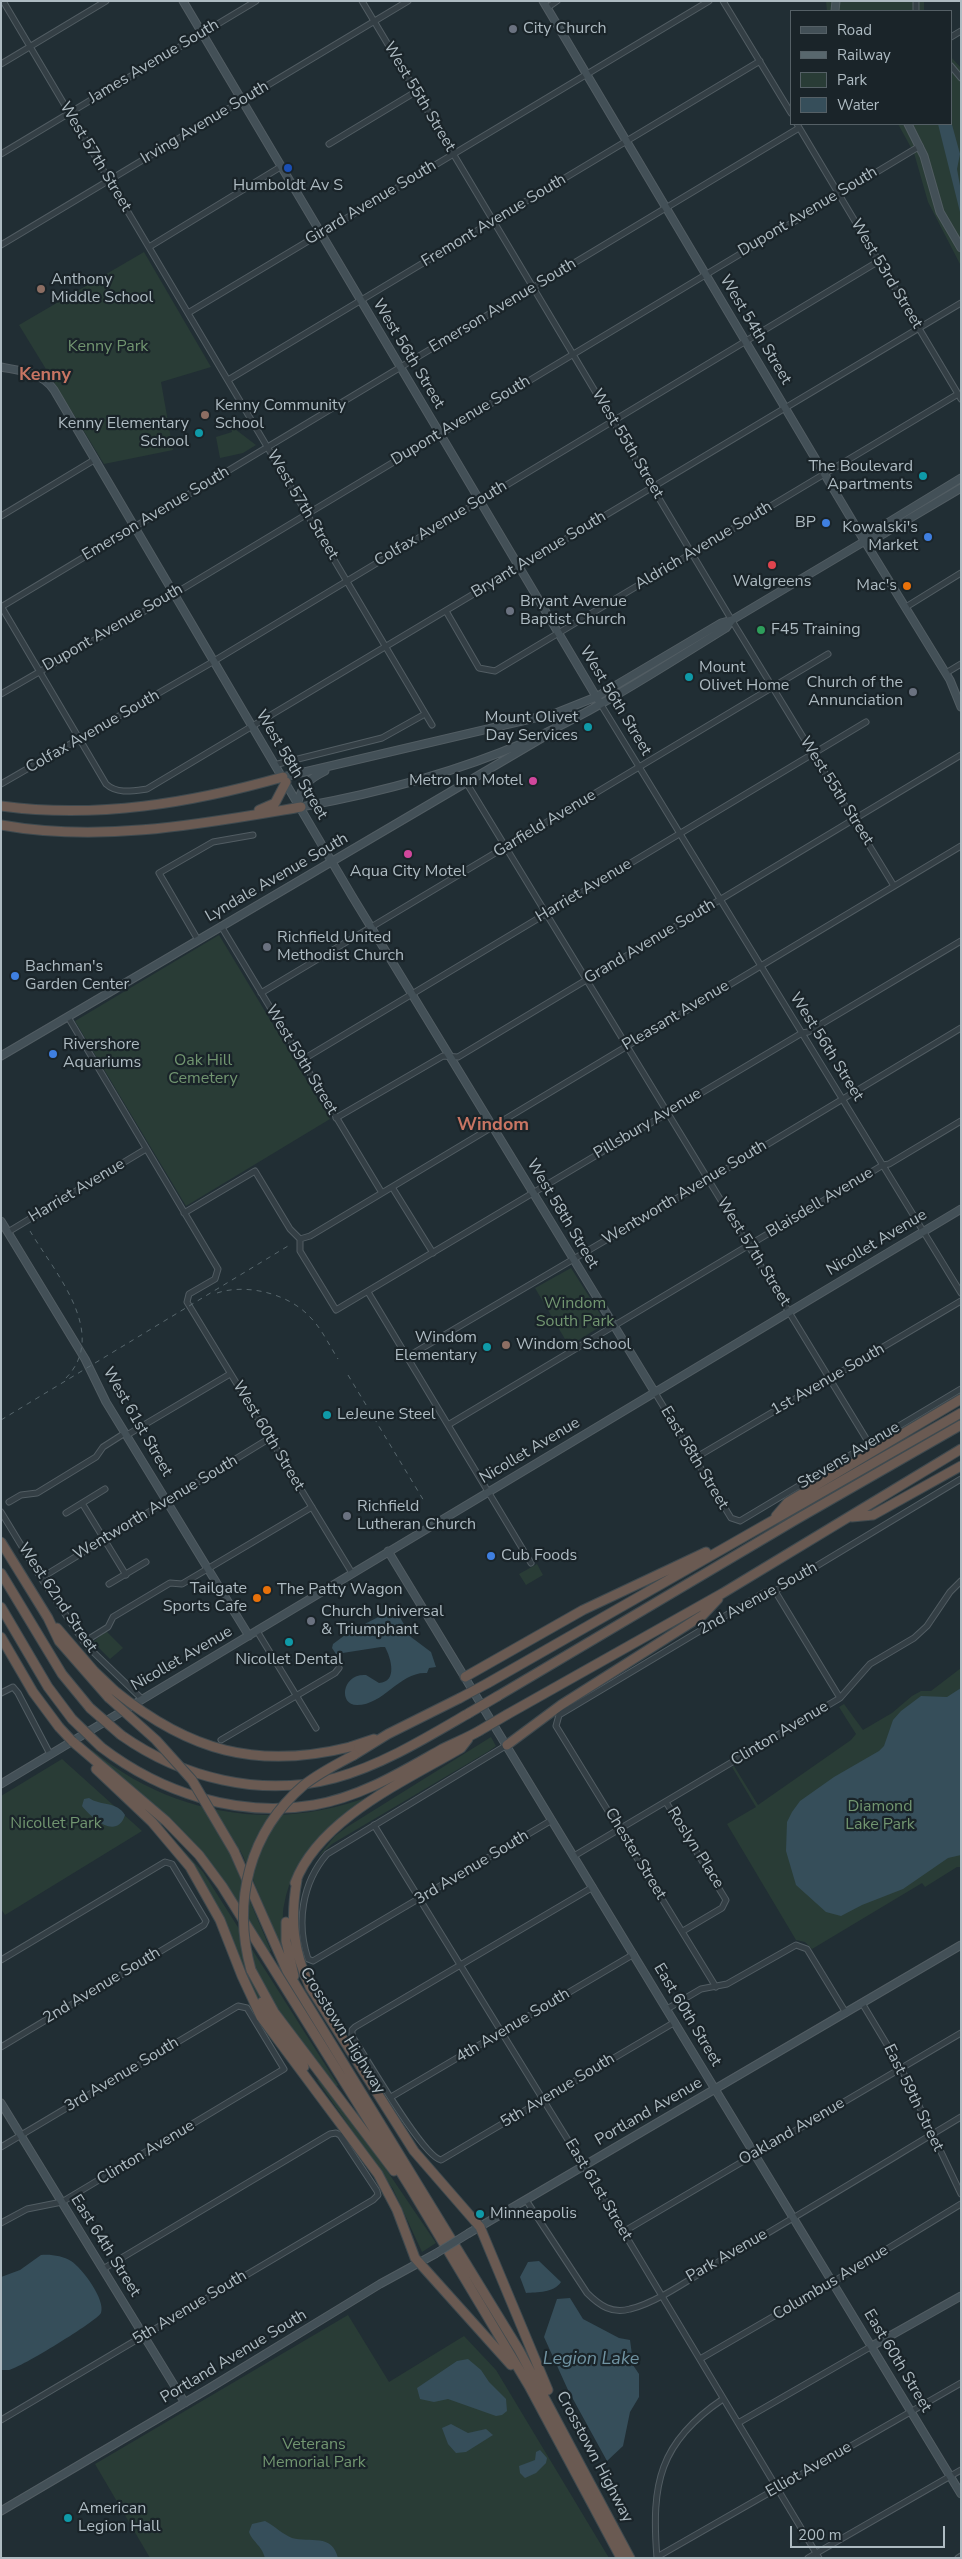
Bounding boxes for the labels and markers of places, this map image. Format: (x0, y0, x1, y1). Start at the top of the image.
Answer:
place label: City Church (523, 19, 606, 39)
marker: City Church (507, 23, 519, 35)
marker: Humboldt Av S (282, 162, 294, 174)
place label: Humboldt Av S (233, 176, 343, 196)
place label: Anthony Middle School (51, 270, 153, 308)
marker: Anthony Middle School (35, 283, 47, 295)
place label: Kenny Community School (215, 396, 346, 434)
marker: Kenny Community School (199, 409, 211, 421)
place label: Kenny Elementary School (58, 414, 189, 452)
marker: Kenny Elementary School (193, 427, 205, 439)
place label: The Boulevard Apartments (808, 457, 913, 495)
marker: The Boulevard Apartments (917, 470, 929, 482)
place label: BP (795, 513, 816, 533)
marker: BP (820, 517, 832, 529)
place label: Kowalski's Market (842, 518, 918, 556)
marker: Kowalski's Market (922, 531, 934, 543)
marker: Walgreens (766, 559, 778, 571)
place label: Walgreens (733, 572, 811, 592)
place label: Mac's (856, 576, 897, 596)
marker: Mac's (901, 580, 913, 592)
place label: Bryant Avenue Baptist Church (520, 592, 627, 630)
marker: Bryant Avenue Baptist Church (504, 605, 516, 617)
place label: F45 Training (771, 620, 861, 640)
marker: F45 Training (755, 624, 767, 636)
place label: Mount Olivet Home (699, 658, 789, 696)
marker: Mount Olivet Home (683, 671, 695, 683)
place label: Church of the Annunciation (806, 673, 903, 711)
marker: Church of the Annunciation (907, 686, 919, 698)
place label: Mount Olivet Day Services (485, 708, 578, 746)
marker: Mount Olivet Day Services (582, 721, 594, 733)
place label: Metro Inn Motel (409, 771, 523, 791)
marker: Metro Inn Motel (527, 775, 539, 787)
marker: Aqua City Motel (402, 848, 414, 860)
place label: Aqua City Motel (350, 862, 466, 882)
place label: Richfield United Methodist Church (277, 928, 404, 966)
marker: Richfield United Methodist Church (261, 941, 273, 953)
place label: Bachman's Garden Center (25, 957, 129, 995)
marker: Bachman's Garden Center (9, 970, 21, 982)
place label: Rivershore Aquariums (63, 1035, 141, 1073)
marker: Rivershore Aquariums (47, 1048, 59, 1060)
place label: Windom Elementary (395, 1328, 477, 1366)
place label: Windom School (516, 1335, 631, 1355)
marker: Windom School (500, 1339, 512, 1351)
marker: Windom Elementary (481, 1341, 493, 1353)
place label: LeJeune Steel (337, 1405, 436, 1425)
marker: LeJeune Steel (321, 1409, 333, 1421)
place label: Richfield Lutheran Church (357, 1497, 476, 1535)
marker: Richfield Lutheran Church (341, 1510, 353, 1522)
place label: Cub Foods (501, 1546, 577, 1566)
marker: Cub Foods (485, 1550, 497, 1562)
place label: Tailgate Sports Cafe (163, 1579, 247, 1617)
place label: The Patty Wagon (277, 1580, 403, 1600)
marker: The Patty Wagon (261, 1584, 273, 1596)
marker: Tailgate Sports Cafe (251, 1592, 263, 1604)
place label: Church Universal & Triumphant (321, 1602, 444, 1640)
marker: Church Universal & Triumphant (305, 1615, 317, 1627)
marker: Nicollet Dental (283, 1636, 295, 1648)
place label: Nicollet Dental (235, 1650, 343, 1670)
place label: Minneapolis (490, 2204, 577, 2224)
marker: Minneapolis (474, 2208, 486, 2220)
place label: American Legion Hall (78, 2499, 160, 2537)
marker: American Legion Hall (62, 2512, 74, 2524)

